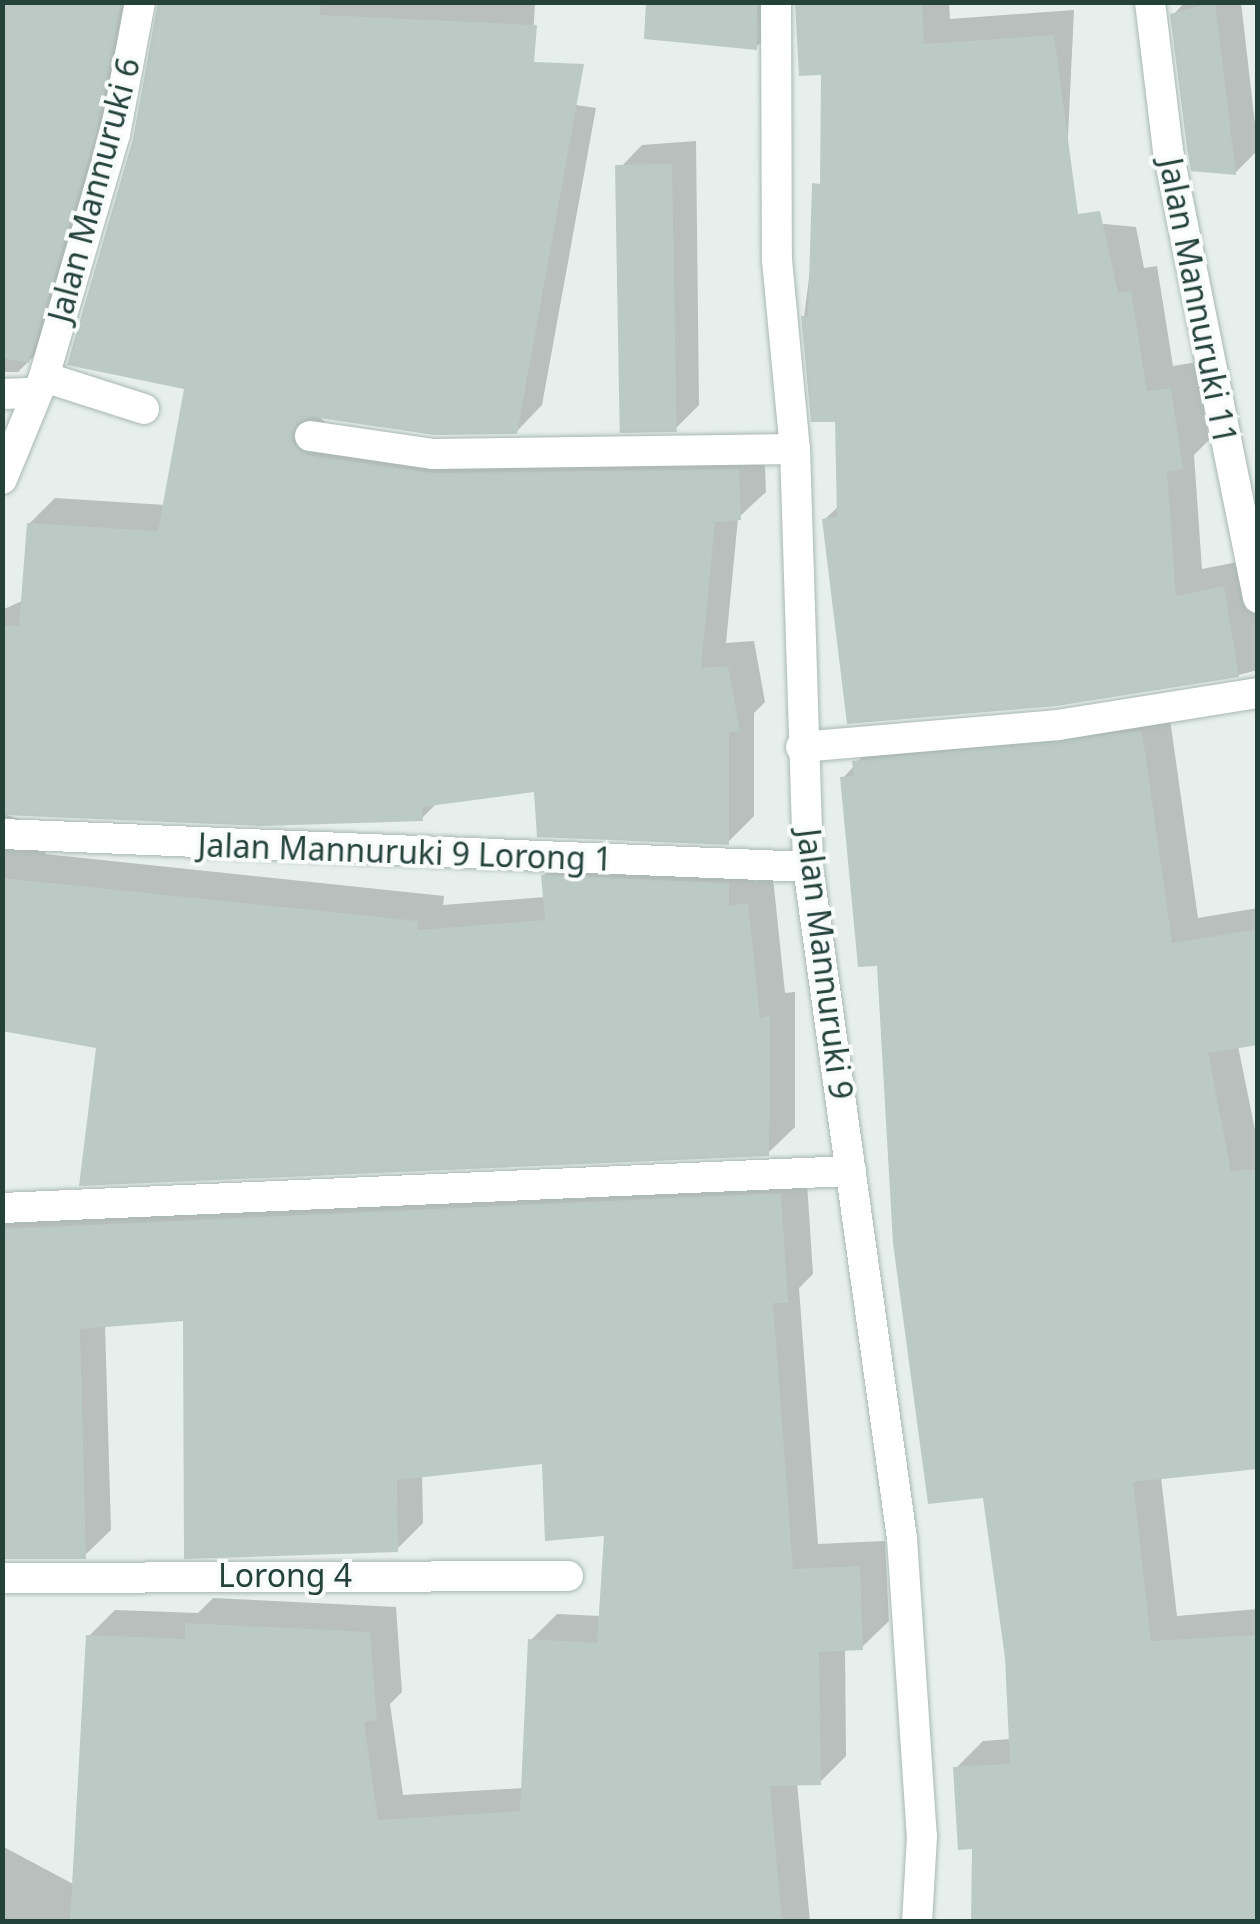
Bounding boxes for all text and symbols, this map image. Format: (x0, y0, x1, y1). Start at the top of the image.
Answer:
street label: Jalan Mannuruki 6 (40, 54, 148, 326)
street label: Jalan Mannuruki 11 (1151, 155, 1245, 447)
street label: Jalan Mannuruki 9 Lorong 1 (197, 826, 613, 878)
street label: Jalan Mannuruki 9 (789, 827, 861, 1101)
street label: Lorong 4 (218, 1556, 352, 1594)

